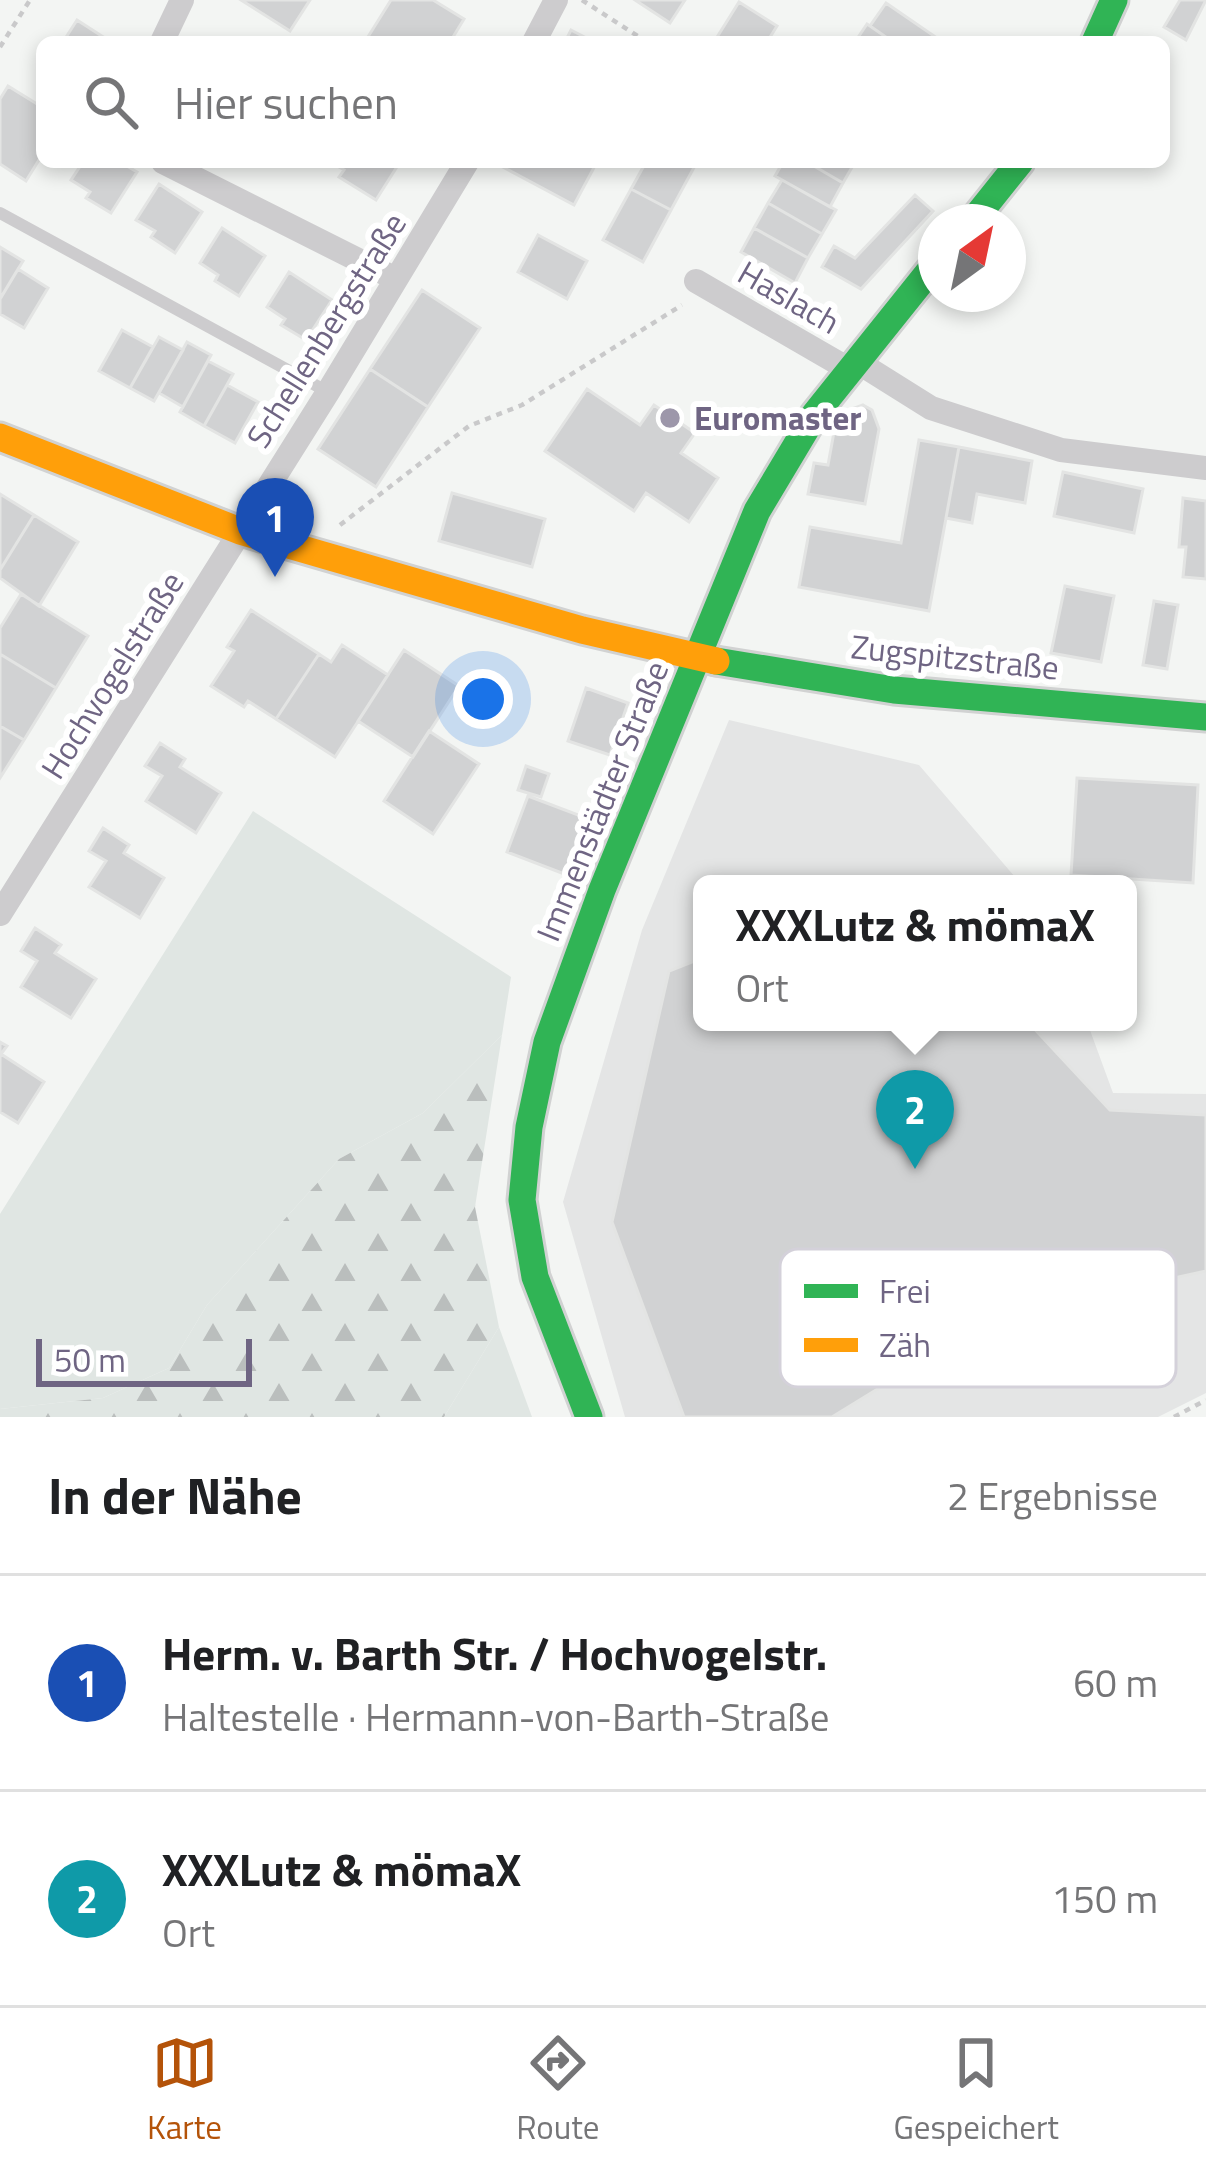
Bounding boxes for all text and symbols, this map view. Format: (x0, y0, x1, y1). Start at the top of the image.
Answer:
search box (36, 36, 1170, 168)
text: Hier suchen (174, 68, 398, 136)
icon: search (78, 69, 144, 135)
street label: Schellenbergstraße (234, 203, 418, 457)
north arrow (918, 204, 1026, 312)
street label: Haslach (729, 248, 849, 346)
place label: Euromaster (694, 393, 862, 443)
marker: Euromaster (657, 405, 683, 431)
pin: 1 (236, 478, 314, 577)
street label: Hochvogelstraße (28, 562, 196, 788)
street label: Zugspitzstraße (849, 621, 1061, 693)
street label: Immenstädter Straße (523, 653, 681, 949)
your location (453, 669, 513, 729)
popup (693, 875, 1137, 1031)
text: XXXLutz & mömaX (735, 890, 1095, 958)
text: Ort (735, 958, 788, 1017)
pin: 2 (876, 1070, 954, 1169)
legend (780, 1249, 1176, 1387)
text: Frei (879, 1266, 931, 1316)
text: Zäh (879, 1320, 931, 1370)
scale bar (36, 1333, 252, 1386)
text: 50 m (54, 1335, 126, 1385)
text: In der Nähe (48, 1456, 302, 1534)
text: 2 Ergebnisse (947, 1466, 1158, 1525)
text: Herm. v. Barth Str. / Hochvogelstr. (162, 1619, 827, 1687)
text: 1 (76, 1653, 98, 1712)
text: 60 m (1073, 1653, 1158, 1712)
text: Haltestelle · Hermann-von-Barth-Straße (162, 1687, 829, 1746)
text: XXXLutz & mömaX (162, 1835, 521, 1903)
text: 2 (76, 1869, 98, 1928)
text: 150 m (1051, 1869, 1158, 1928)
text: Ort (162, 1903, 215, 1962)
tab: Karte (147, 2030, 222, 2152)
tab: Route (516, 2030, 599, 2152)
tab: Gespeichert (894, 2030, 1059, 2152)

